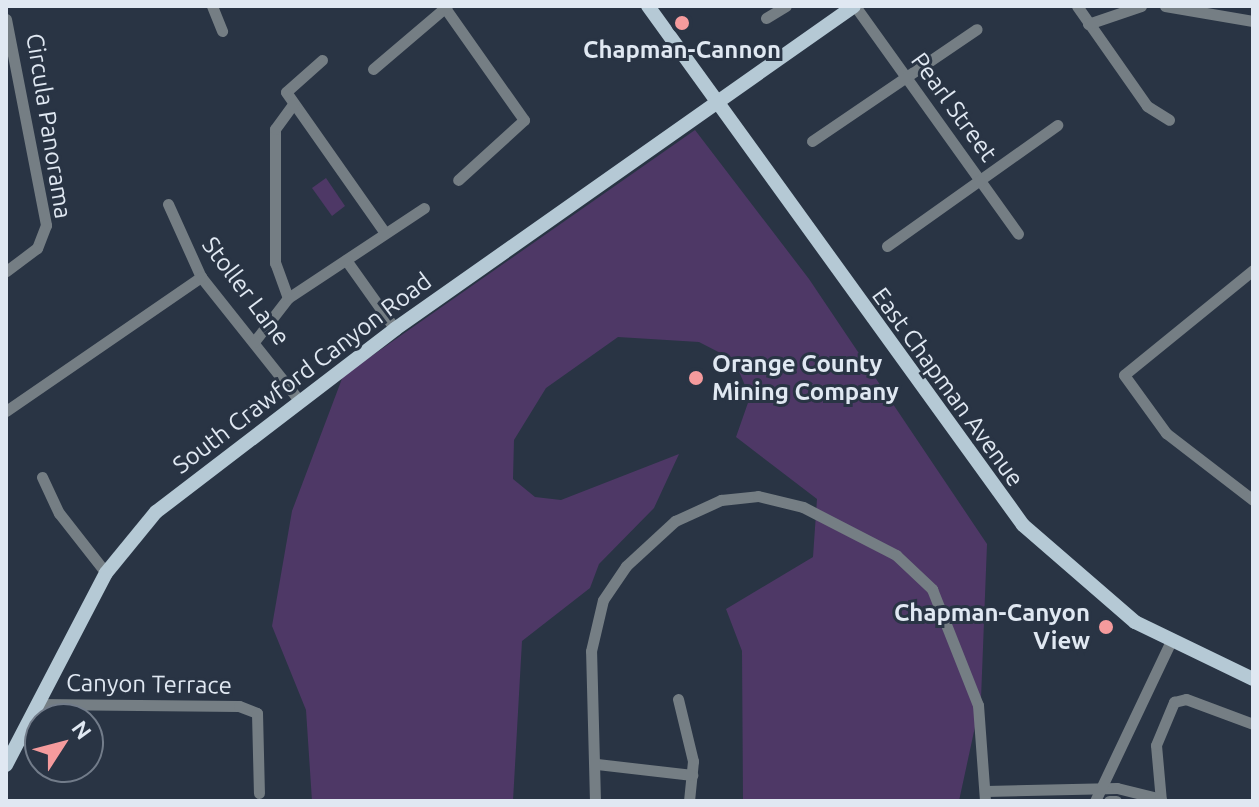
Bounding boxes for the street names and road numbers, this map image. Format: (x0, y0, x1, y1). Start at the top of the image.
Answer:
street label: Circula Panorama (20, 31, 78, 221)
street label: Pearl Street (905, 47, 1003, 167)
street label: Stoller Lane (196, 231, 296, 351)
street label: South Crawford Canyon Road (167, 266, 437, 480)
street label: East Chapman Avenue (866, 282, 1030, 492)
street label: Canyon Terrace (66, 668, 232, 700)

